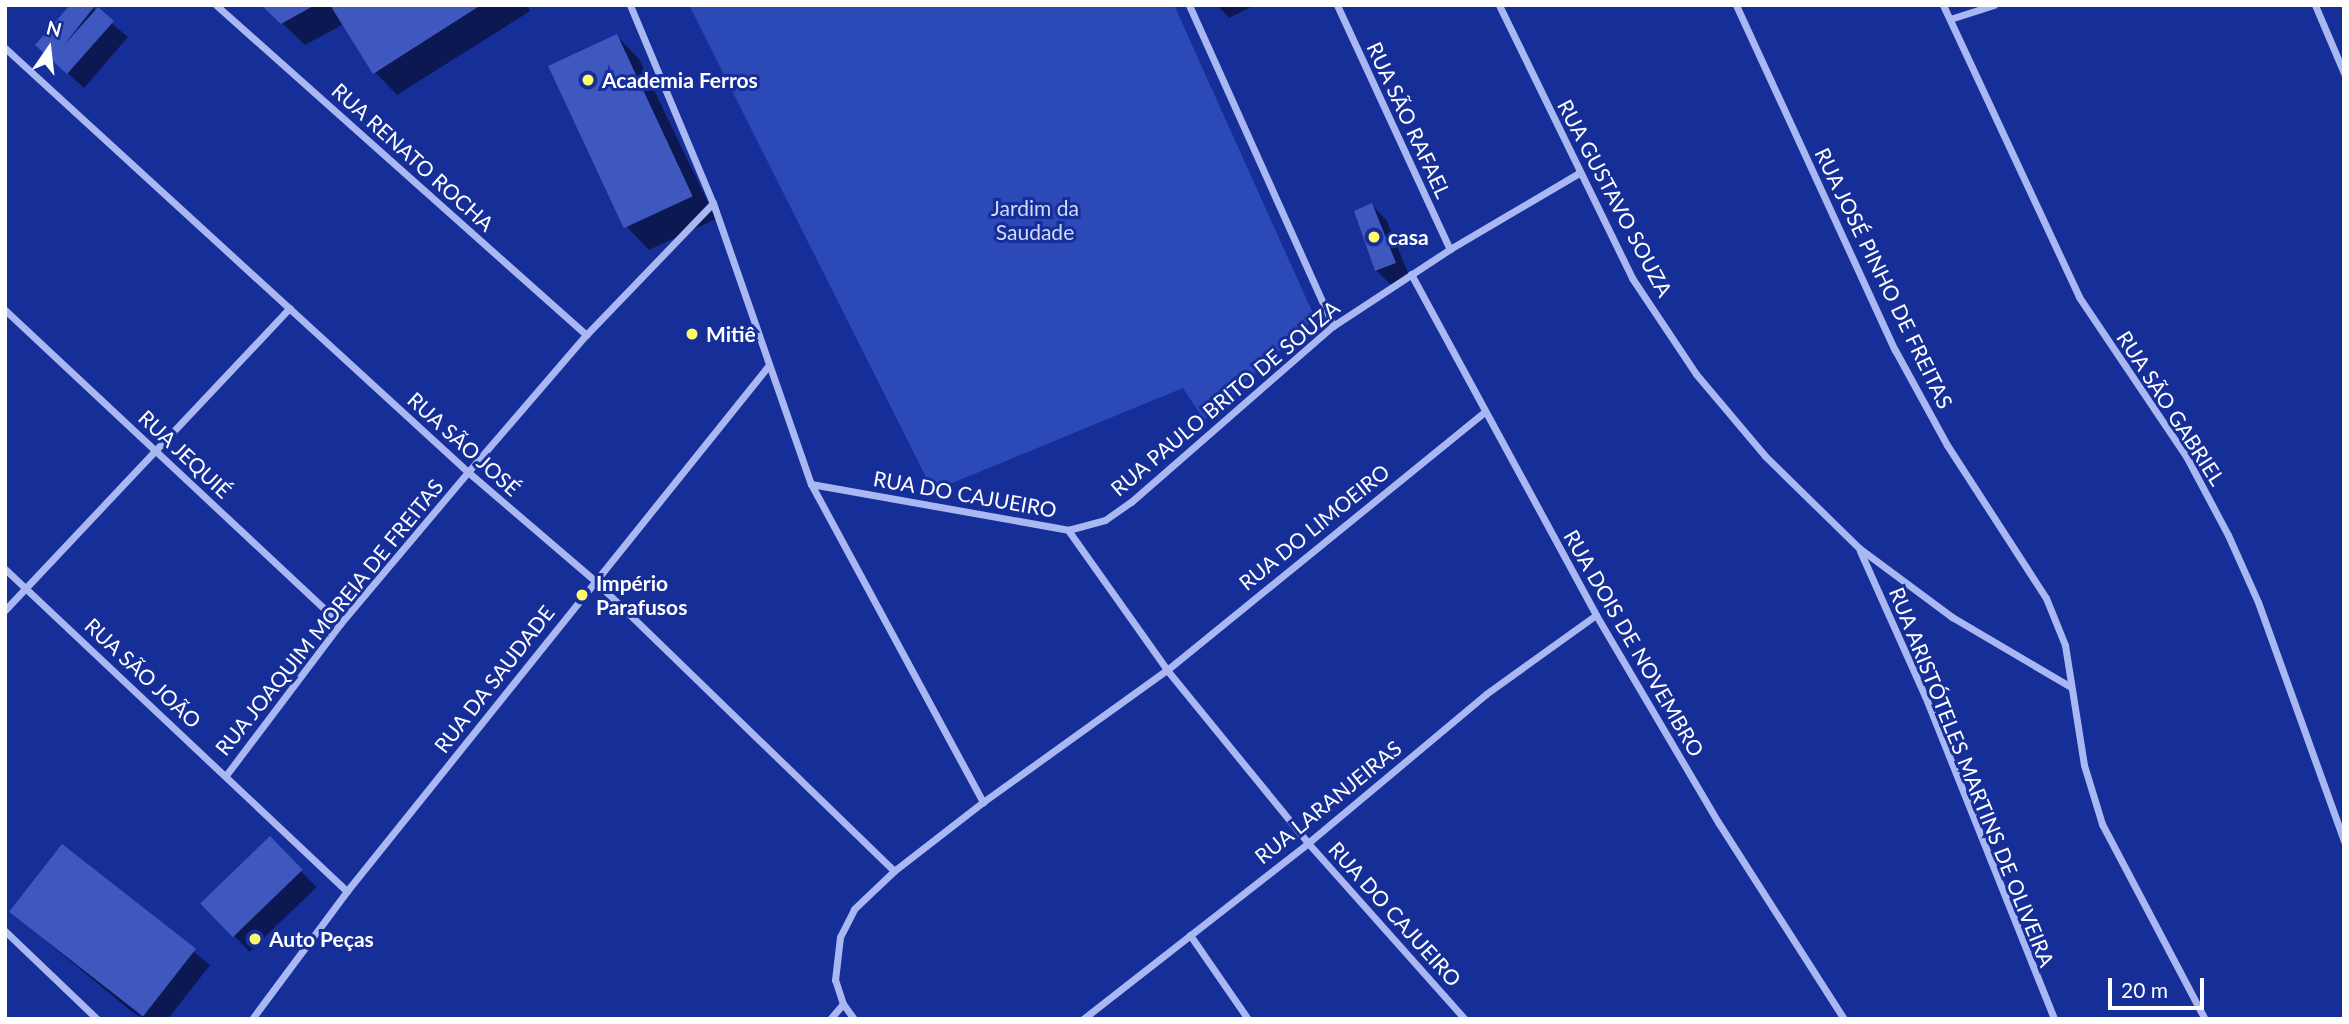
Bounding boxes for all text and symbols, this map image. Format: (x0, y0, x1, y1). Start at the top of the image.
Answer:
north arrow (14, 14, 84, 84)
text: N (44, 15, 64, 41)
street label: RUA SÃO RAFAEL (1362, 38, 1456, 202)
place label: Academia Ferros (602, 67, 758, 93)
marker: Academia Ferros (580, 72, 596, 88)
street label: RUA RENATO ROCHA (327, 77, 499, 237)
street label: RUA GUSTAVO SOUZA (1552, 95, 1678, 301)
street label: RUA JOSÉ PINHO DE FREITAS (1810, 143, 1958, 413)
park label: Jardim da Saudade (991, 195, 1079, 245)
place label: casa (1388, 224, 1429, 250)
marker: casa (1366, 229, 1382, 245)
street label: RUA PAULO BRITO DE SOUZA (1105, 295, 1345, 501)
place label: Mitiê (706, 321, 756, 347)
marker: Mitiê (684, 326, 700, 342)
street label: RUA SÃO GABRIEL (2111, 326, 2231, 490)
street label: RUA SÃO JOSÉ (402, 386, 526, 502)
street label: RUA JEQUIÉ (133, 404, 237, 504)
street label: RUA DO LIMOEIRO (1234, 458, 1394, 596)
street label: RUA DO CAJUEIRO (871, 465, 1059, 523)
street label: RUA JOAQUIM MOREIA DE FREITAS (209, 473, 449, 761)
street label: RUA DOIS DE NOVEMBRO (1559, 525, 1709, 761)
place label: Império Parafusos (596, 570, 687, 620)
street label: RUA ARISTÓTELES MARTINS DE OLIVEIRA (1884, 583, 2060, 971)
marker: Império Parafusos (574, 587, 590, 603)
street label: RUA DA SAUDADE (428, 600, 560, 758)
street label: RUA SÃO JOÃO (79, 612, 207, 734)
street label: RUA LARANJEIRAS (1249, 735, 1407, 869)
street label: RUA DO CAJUEIRO (1323, 836, 1467, 992)
place label: Auto Peças (269, 926, 374, 952)
marker: Auto Peças (247, 931, 263, 947)
scale bar (2111, 964, 2207, 1008)
text: 20 m (2121, 977, 2168, 1002)

